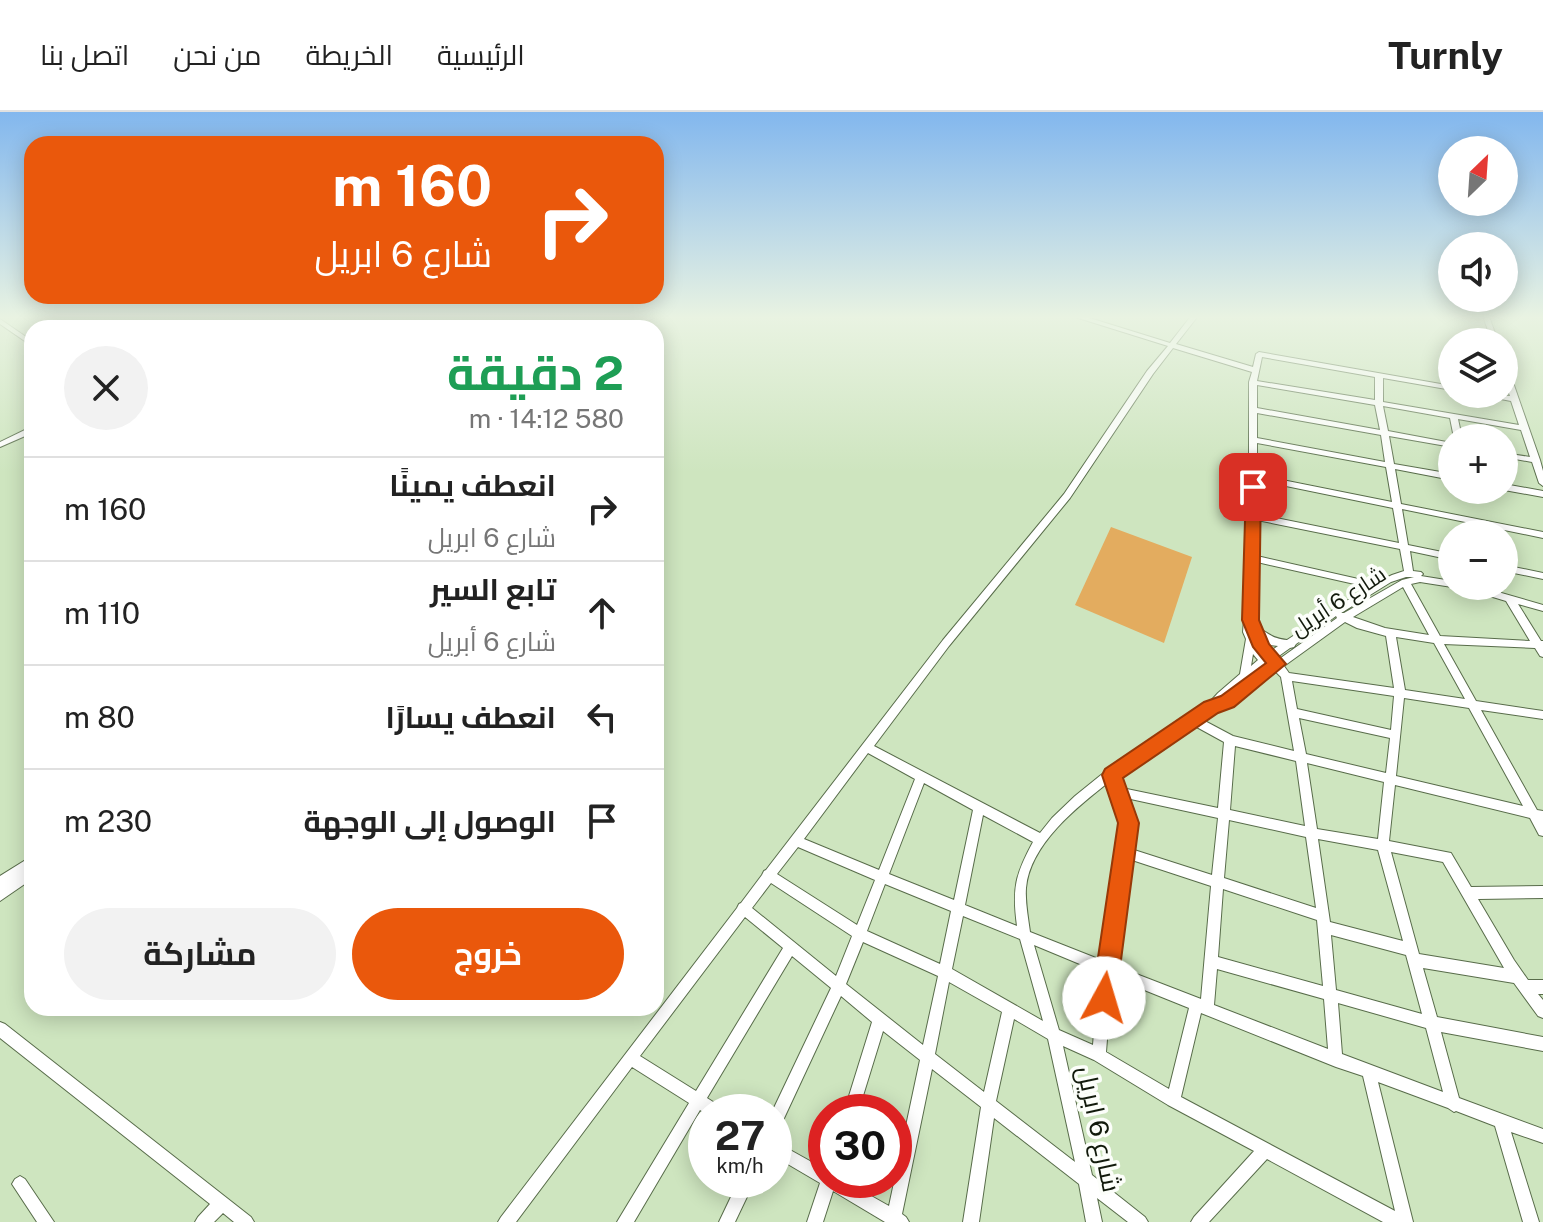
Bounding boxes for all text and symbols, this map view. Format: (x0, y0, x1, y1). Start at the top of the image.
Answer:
text: Turnly (1388, 33, 1503, 78)
text: اتصل بنا (40, 38, 129, 71)
text: من نحن (173, 38, 262, 71)
text: الخريطة (306, 38, 393, 71)
text: الرئيسية (437, 38, 525, 71)
north arrow (1438, 136, 1518, 216)
map controls (1438, 136, 1518, 600)
text: 160 m (332, 153, 492, 219)
icon: right (520, 168, 624, 272)
button: sound (1438, 232, 1518, 312)
text: شارع 6 ابريل (315, 233, 492, 275)
button: layers (1438, 328, 1518, 408)
text: 2 دقيقة (447, 344, 624, 401)
button: close (64, 346, 148, 430)
text: 580 m · 14:12 (469, 403, 624, 434)
button: + (1438, 424, 1518, 504)
pin (1219, 453, 1287, 521)
icon: arrive (1231, 465, 1275, 509)
text: انعطف يمينًا (389, 467, 556, 503)
icon: right (580, 487, 624, 531)
text: 160 m (64, 491, 146, 527)
button: − (1438, 520, 1518, 600)
text: شارع 6 ابريل (428, 522, 556, 553)
street label: شارع 6 أبريل (1285, 561, 1392, 643)
text: تابع السير (430, 571, 556, 607)
icon: ahead (580, 591, 624, 635)
text: 110 m (64, 595, 140, 631)
text: شارع 6 أبريل (428, 626, 556, 657)
icon: left (580, 695, 624, 739)
text: 80 m (64, 699, 135, 735)
text: انعطف يسارًا (386, 699, 556, 735)
icon: arrive (580, 799, 624, 843)
text: 230 m (64, 803, 152, 839)
text: الوصول إلى الوجهة (303, 803, 556, 839)
button: مشاركة (64, 908, 336, 1000)
button: خروج (352, 908, 624, 1000)
position arrow (1062, 956, 1146, 1040)
street label: شارع 6 ابريل (1069, 1063, 1128, 1195)
speed limit sign: 30 (808, 1094, 912, 1198)
text: 27 (715, 1112, 765, 1159)
text: km/h (716, 1154, 764, 1178)

